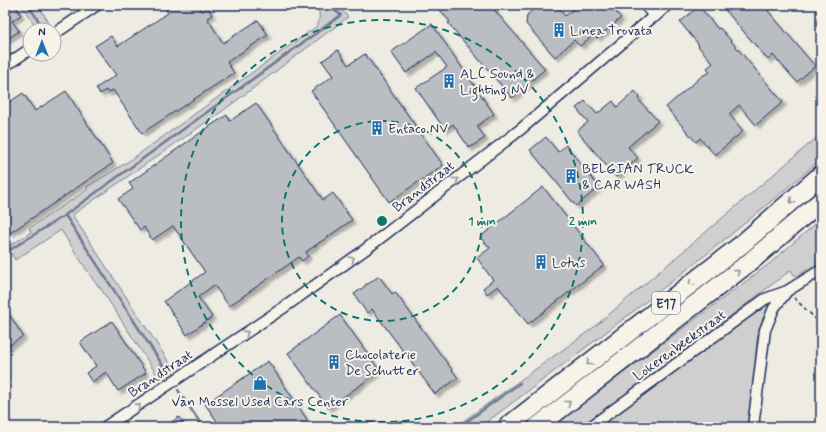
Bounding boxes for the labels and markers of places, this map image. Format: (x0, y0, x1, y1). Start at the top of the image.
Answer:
building icon: Linea Trovata (551, 22, 567, 38)
place label: Linea Trovata (570, 22, 653, 40)
place label: ALC Sound & Lighting NV (460, 65, 535, 101)
building icon: ALC Sound & Lighting NV (441, 73, 457, 89)
building icon: Entaco NV (369, 120, 385, 136)
place label: Entaco NV (388, 120, 448, 138)
place label: BELGIAN TRUCK & CAR WASH (582, 160, 694, 194)
building icon: BELGIAN TRUCK & CAR WASH (563, 168, 579, 184)
centre of rings (375, 214, 389, 228)
building icon: Lotus (533, 254, 549, 270)
place label: Lotus (552, 254, 586, 272)
place label: Chocolaterie De Schutter (345, 346, 419, 380)
building icon: Chocolaterie De Schutter (326, 354, 342, 370)
shop icon: Van Mossel Used Cars Center (252, 375, 268, 391)
place label: Van Mossel Used Cars Center (172, 393, 349, 411)

